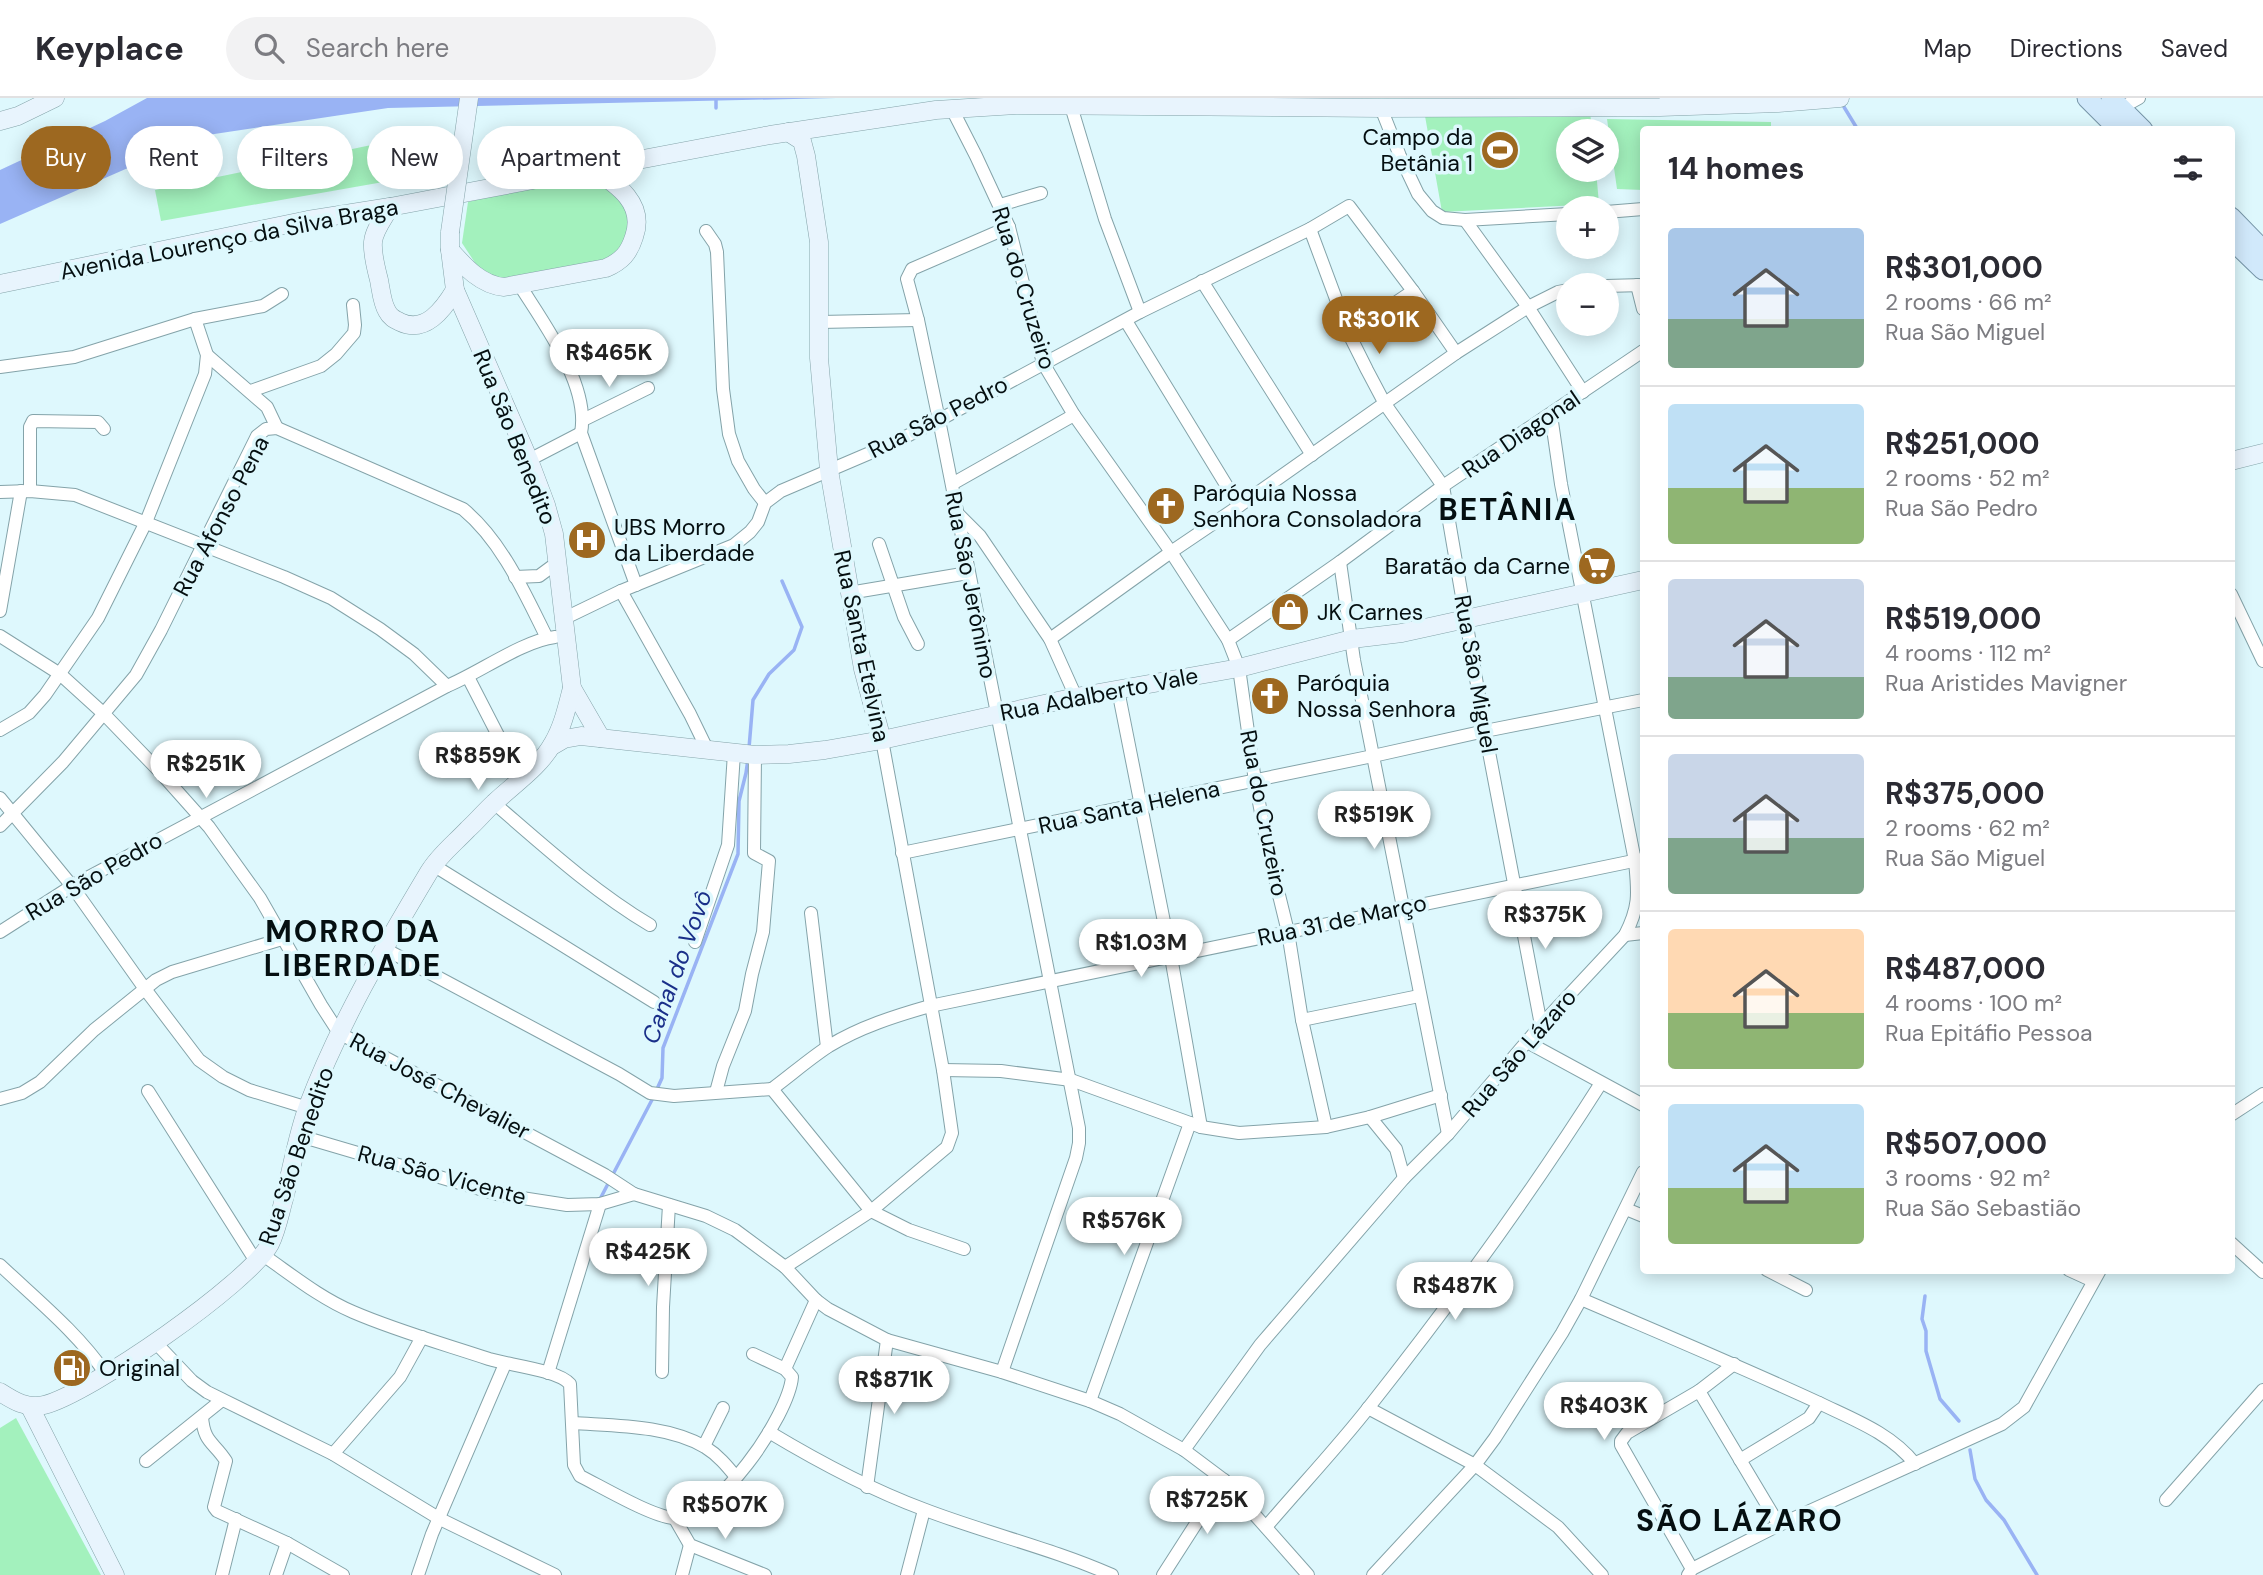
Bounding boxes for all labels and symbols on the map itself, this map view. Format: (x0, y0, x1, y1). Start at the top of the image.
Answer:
place label: Campo da Betânia 1 (1362, 122, 1473, 178)
sports icon: Campo da Betânia 1 (1479, 129, 1521, 171)
street label: Avenida Lourenço da Silva Braga (57, 191, 401, 287)
street label: Rua do Cruzeiro (985, 203, 1063, 373)
pin: R$301K (1322, 296, 1436, 356)
pin: R$465K (552, 330, 666, 389)
street label: Rua São Benedito (466, 345, 564, 529)
street label: Rua São Pedro (863, 369, 1013, 465)
street label: Rua Diagonal (1456, 383, 1586, 485)
street label: Rua Afonso Pena (166, 431, 276, 601)
place label: Paróquia Nossa Senhora Consoladora (1193, 478, 1422, 534)
church icon: Paróquia Nossa Senhora Consoladora (1145, 485, 1187, 527)
street label: Rua São Jerônimo (938, 489, 1004, 681)
district label: BETÂNIA (1439, 490, 1577, 529)
place label: UBS Morro da Liberdade (614, 512, 755, 568)
hospital icon: UBS Morro da Liberdade (566, 519, 608, 561)
supermarket icon: Baratão da Carne (1576, 545, 1618, 587)
street label: Rua Santa Etelvina (827, 547, 897, 745)
place label: Baratão da Carne (1385, 551, 1570, 581)
shop icon: JK Carnes (1269, 591, 1311, 633)
street label: Rua São Miguel (1447, 593, 1505, 755)
place label: JK Carnes (1317, 597, 1423, 627)
street label: Rua Adalberto Vale (997, 660, 1201, 728)
place label: Paróquia Nossa Senhora (1297, 668, 1456, 724)
church icon: Paróquia Nossa Senhora (1249, 675, 1291, 717)
street label: Rua do Cruzeiro (1233, 727, 1295, 899)
pin: R$859K (421, 732, 535, 792)
pin: R$251K (149, 740, 263, 800)
street label: Rua Santa Helena (1035, 773, 1223, 841)
pin: R$519K (1317, 792, 1431, 851)
street label: Rua São Pedro (20, 825, 168, 927)
water label: Canal do Vovô (634, 886, 719, 1048)
street label: Rua 31 de Março (1255, 887, 1429, 953)
pin: R$375K (1488, 892, 1602, 951)
district label: MORRO DA LIBERDADE (264, 912, 442, 985)
pin: R$1.03M (1076, 920, 1206, 979)
street label: Rua São Lázaro (1455, 983, 1583, 1123)
street label: Rua José Chevalier (345, 1026, 535, 1146)
street label: Rua São Benedito (251, 1063, 341, 1249)
street label: Rua São Vicente (354, 1138, 530, 1212)
pin: R$576K (1067, 1198, 1181, 1257)
pin: R$425K (591, 1228, 705, 1288)
pin: R$487K (1398, 1262, 1512, 1322)
fuel station icon: Original (51, 1347, 93, 1389)
place label: Original (99, 1353, 180, 1383)
pin: R$871K (837, 1356, 951, 1416)
pin: R$403K (1547, 1382, 1661, 1442)
pin: R$725K (1150, 1476, 1264, 1536)
pin: R$507K (668, 1482, 782, 1541)
district label: SÃO LÁZARO (1636, 1501, 1844, 1540)

